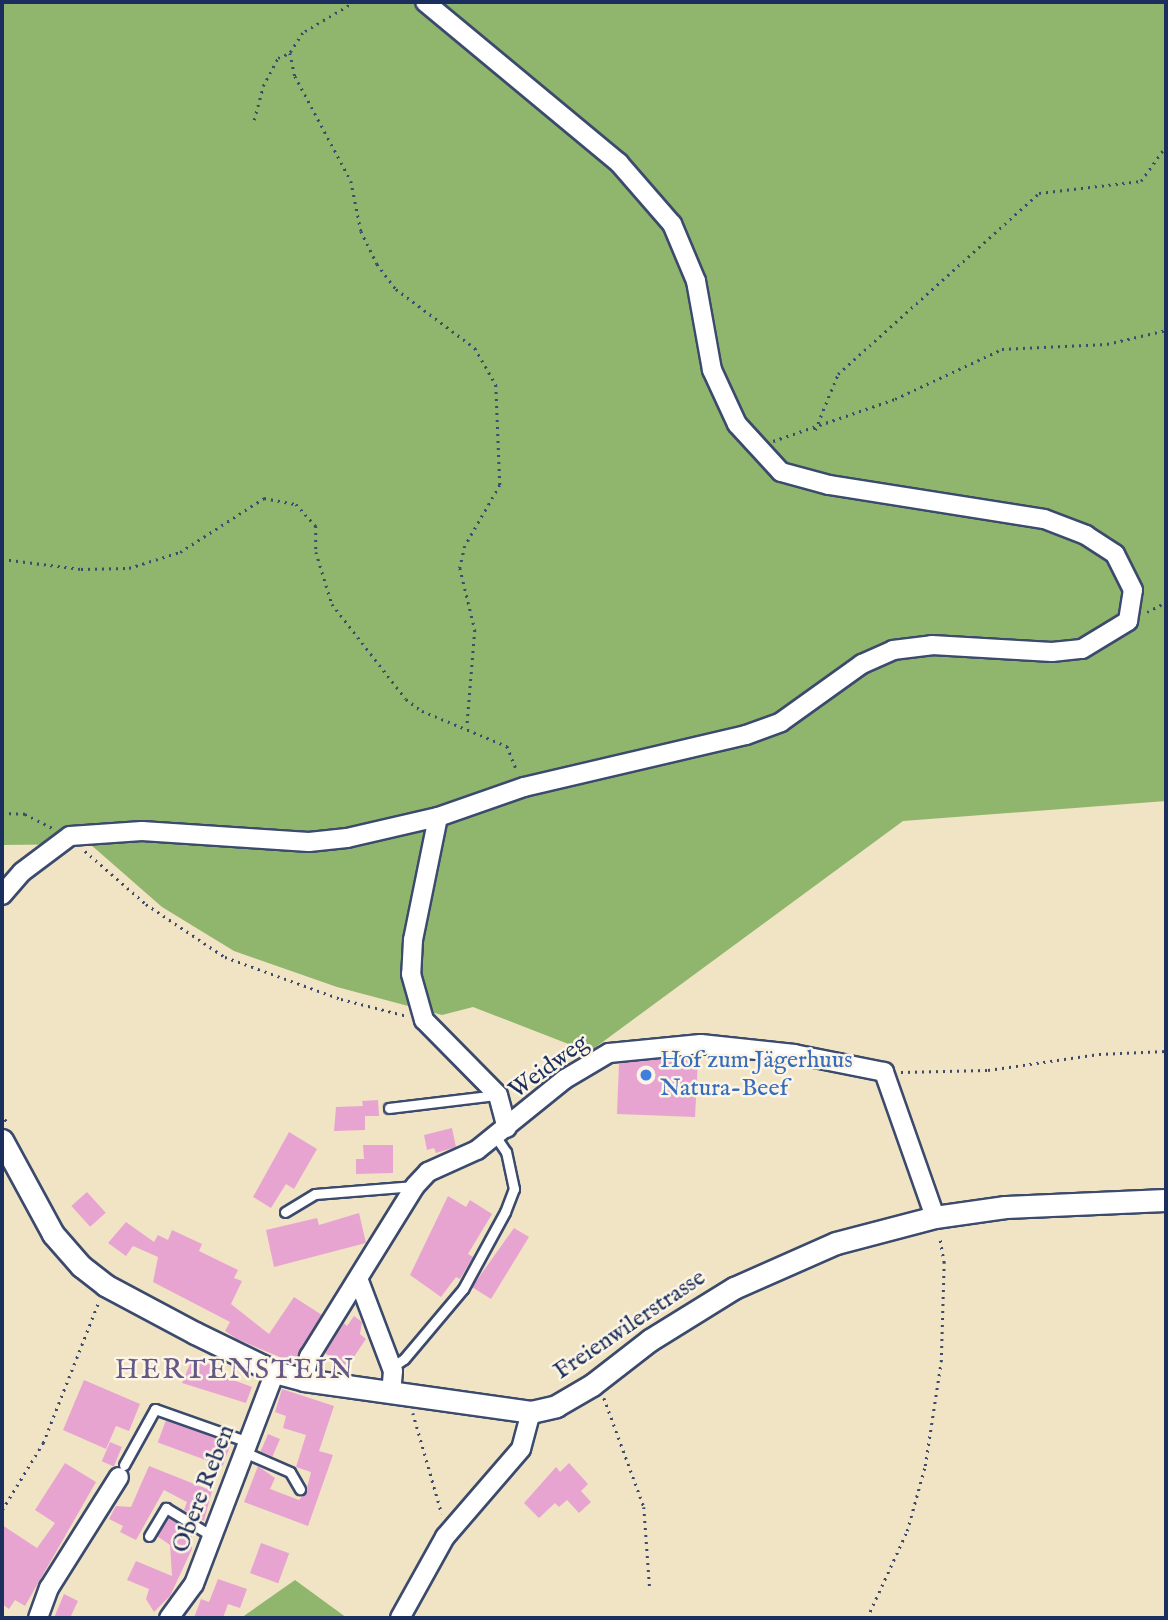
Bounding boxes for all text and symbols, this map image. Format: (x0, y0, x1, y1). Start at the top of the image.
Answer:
street label: Weidweg (504, 1029, 594, 1105)
place label: Hof zum Jägerhuus Natura-Beef (660, 1047, 853, 1103)
marker: Hof zum Jägerhuus Natura-Beef (638, 1067, 654, 1083)
street label: Freienwilerstrasse (549, 1264, 711, 1386)
district label: HERTENSTEIN (116, 1354, 354, 1388)
street label: Obere Reben (166, 1421, 242, 1557)

